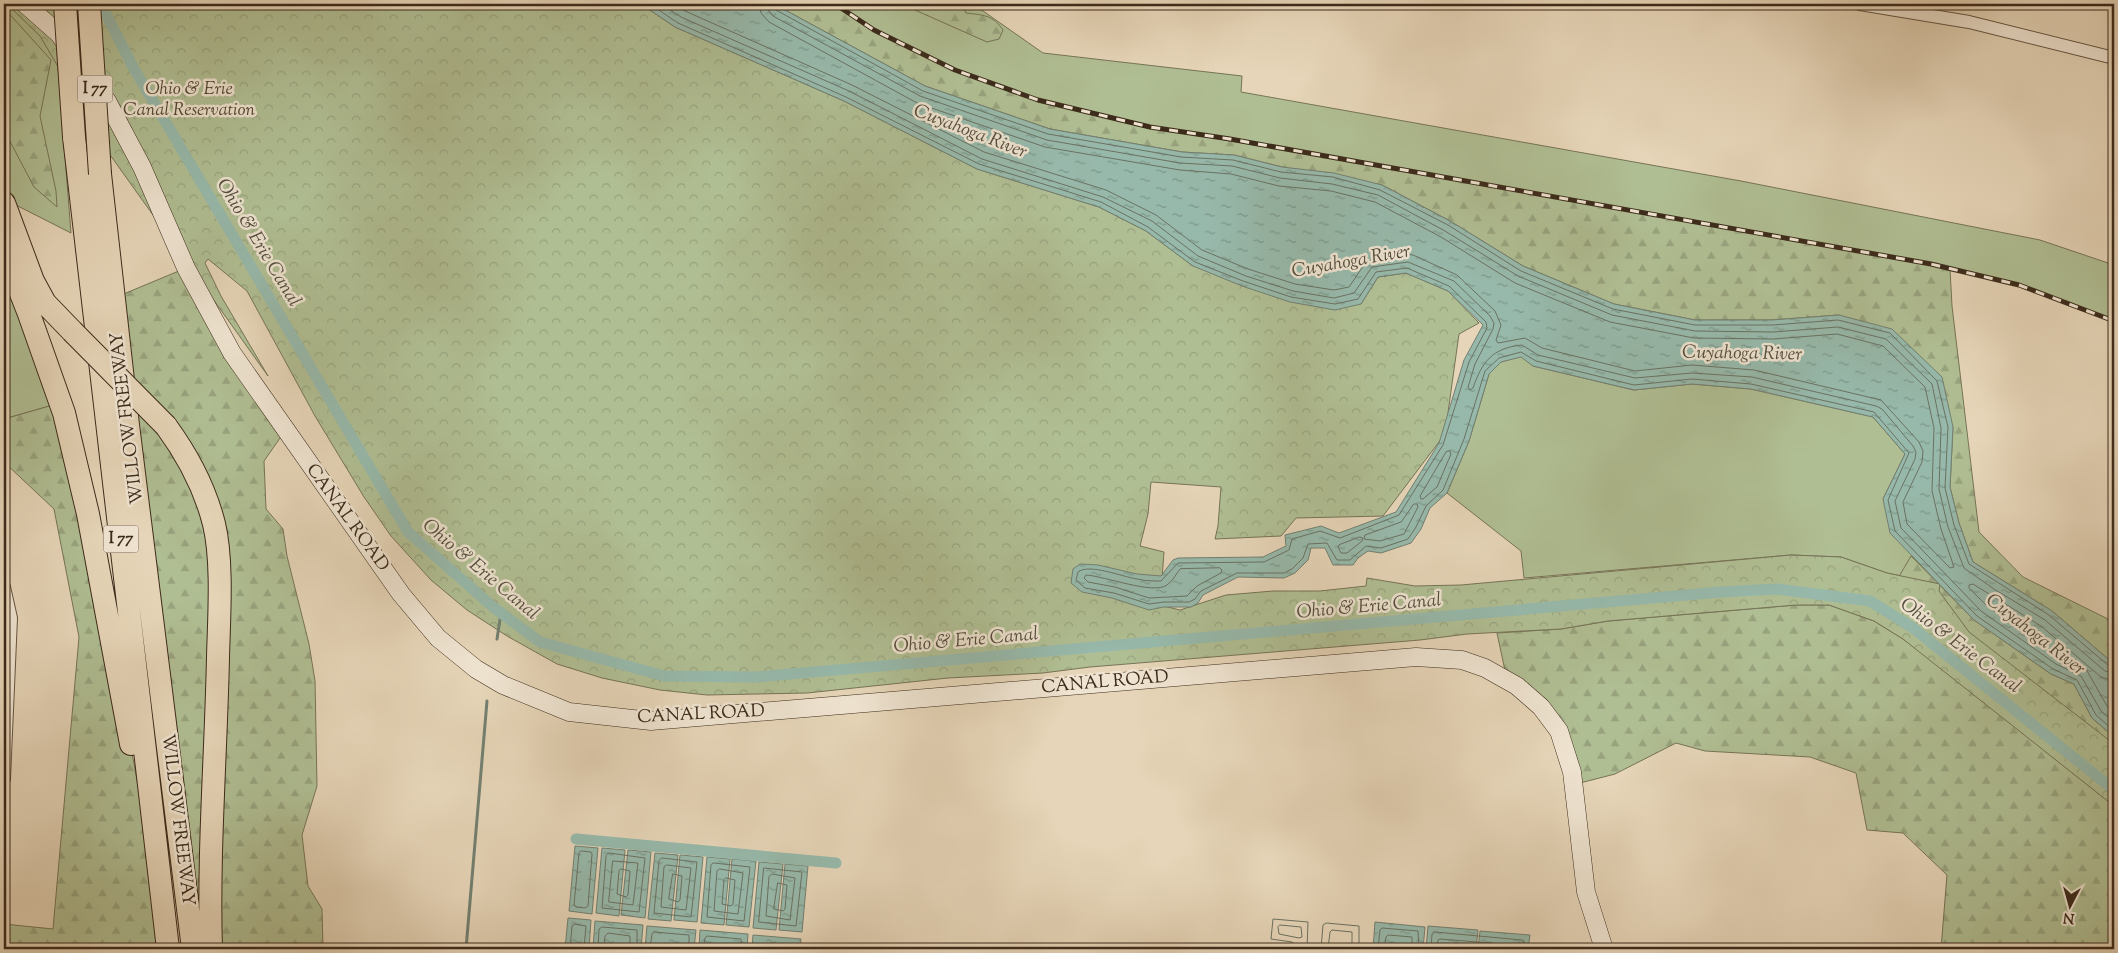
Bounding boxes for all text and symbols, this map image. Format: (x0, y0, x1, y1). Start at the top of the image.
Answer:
road number: I 77 (78, 76, 112, 102)
park label: Ohio & Erie Canal Reservation (123, 77, 256, 124)
water label: Cuyahoga River (909, 98, 1031, 166)
water label: Ohio & Erie Canal (209, 174, 307, 312)
water label: Cuyahoga River (1290, 238, 1413, 286)
street label: WILLOW FREEWAY (105, 330, 151, 506)
water label: Cuyahoga River (1682, 339, 1802, 369)
street label: CANAL ROAD (299, 459, 395, 577)
water label: Ohio & Erie Canal (416, 513, 544, 627)
road number: I 77 (104, 526, 138, 552)
water label: Ohio & Erie Canal (1295, 587, 1443, 627)
water label: Cuyahoga River (1979, 587, 2091, 683)
water label: Ohio & Erie Canal (1894, 592, 2026, 701)
water label: Ohio & Erie Canal (892, 621, 1040, 661)
street label: CANAL ROAD (1040, 664, 1170, 702)
street label: CANAL ROAD (637, 699, 765, 731)
street label: WILLOW FREEWAY (154, 732, 200, 908)
north arrow (2046, 880, 2096, 930)
text: N (2062, 906, 2075, 927)

